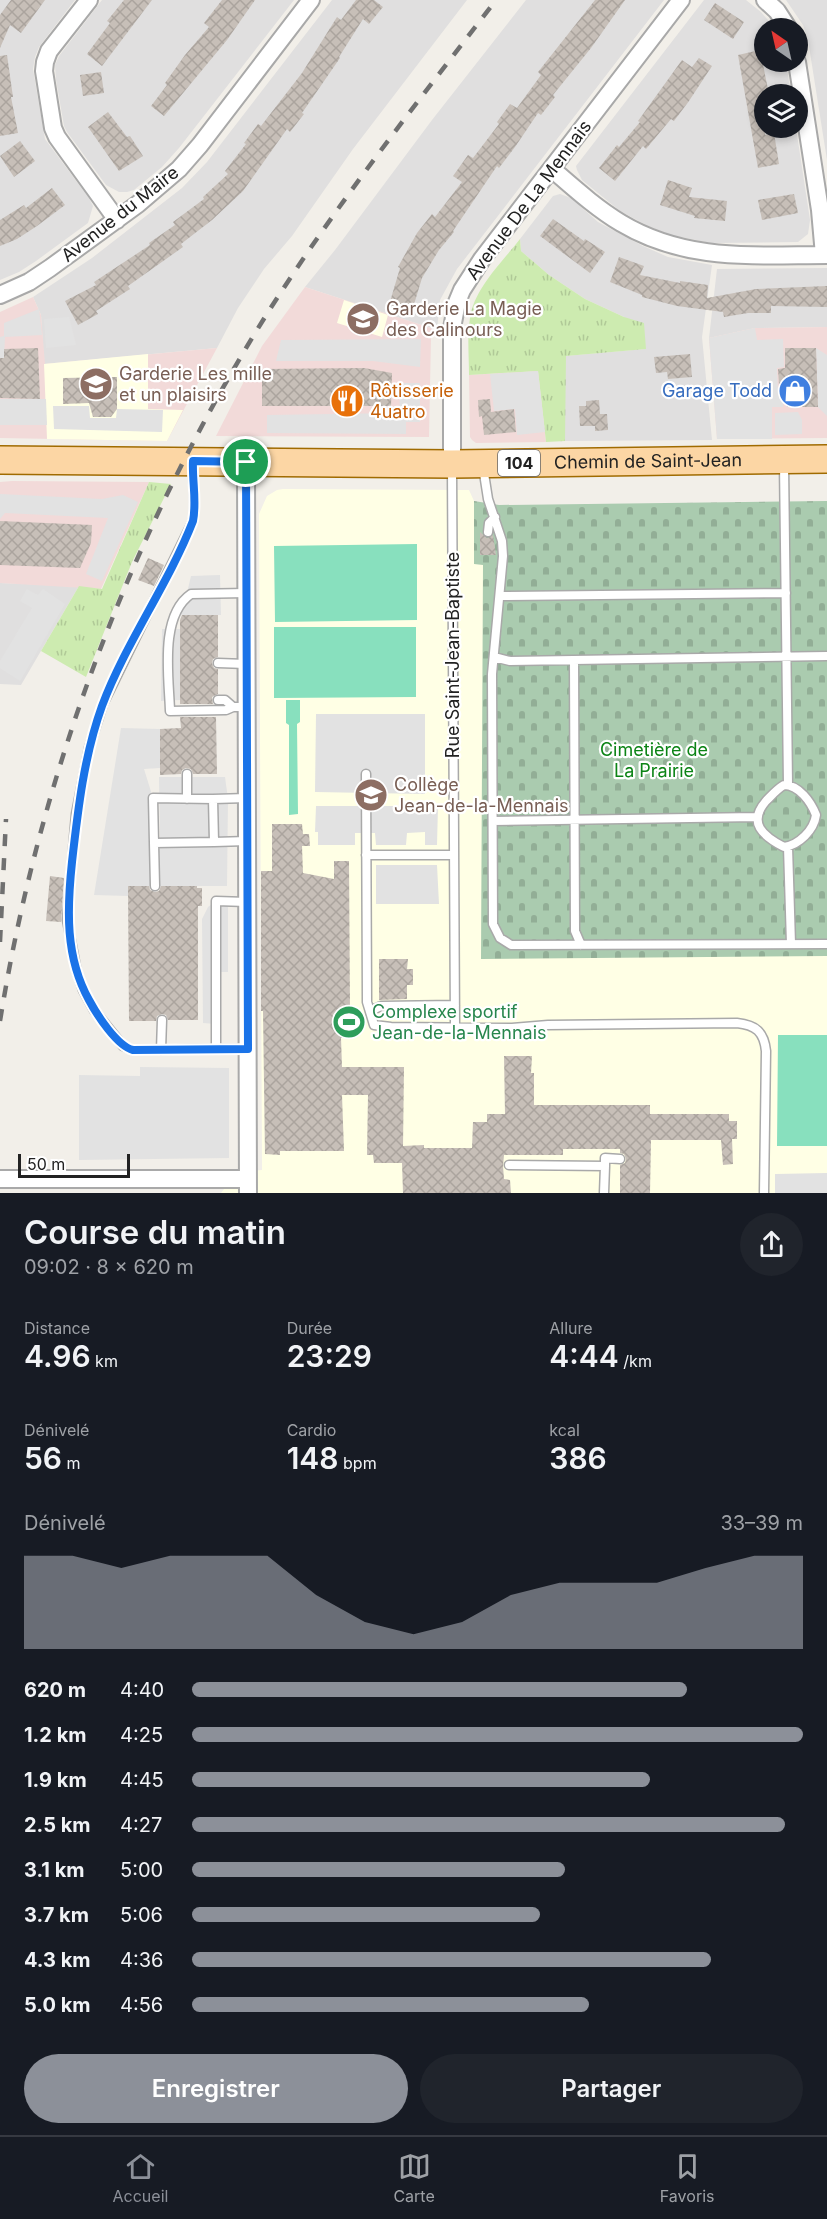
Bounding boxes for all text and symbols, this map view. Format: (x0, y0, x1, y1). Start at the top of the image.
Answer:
north arrow (754, 18, 808, 72)
map controls (754, 18, 808, 138)
button: layers (754, 84, 808, 138)
street label: Avenue De La Mennais (462, 116, 595, 284)
street label: Avenue du Maire (57, 161, 182, 266)
place label: Garderie La Magie des Calinours (386, 298, 542, 340)
school or university icon: Garderie La Magie des Calinours (345, 301, 381, 337)
place label: Garderie Les mille et un plaisirs (119, 363, 272, 405)
school or university icon: Garderie Les mille et un plaisirs (78, 366, 114, 402)
shop icon: Garage Todd (777, 373, 813, 409)
place label: Rôtisserie 4uatro (370, 380, 454, 422)
place label: Garage Todd (662, 380, 772, 401)
restaurant icon: Rôtisserie 4uatro (329, 383, 365, 419)
pin (220, 436, 271, 487)
icon: arrive (229, 445, 262, 478)
street label: Chemin de Saint-Jean (554, 449, 742, 473)
road number: 104 (498, 450, 540, 476)
street label: Rue Saint-Jean-Baptiste (442, 552, 463, 758)
park label: Cimetière de La Prairie (600, 739, 708, 781)
place label: Collège Jean-de-la-Mennais (394, 774, 569, 816)
school or university icon: Collège Jean-de-la-Mennais (353, 777, 389, 813)
place label: Complexe sportif Jean-de-la-Mennais (372, 1001, 547, 1043)
sports icon: Complexe sportif Jean-de-la-Mennais (331, 1004, 367, 1040)
scale bar (18, 1151, 130, 1178)
text: 50 m (27, 1154, 65, 1174)
text: Course du matin (24, 1212, 286, 1252)
button: share (740, 1213, 803, 1276)
text: 09:02 · 8 × 620 m (24, 1255, 194, 1279)
text: Distance (24, 1318, 90, 1338)
text: Durée (287, 1318, 332, 1338)
text: Allure (549, 1318, 593, 1338)
text: 4.96 (24, 1338, 91, 1374)
text: 23:29 (287, 1338, 372, 1374)
text: 4:44 (549, 1338, 619, 1374)
text: km (91, 1351, 118, 1371)
text: /km (619, 1351, 652, 1371)
text: Dénivelé (24, 1420, 89, 1440)
text: Cardio (287, 1420, 336, 1440)
text: kcal (549, 1420, 580, 1440)
text: 56 (24, 1440, 62, 1476)
text: 148 (287, 1440, 339, 1476)
text: 386 (549, 1440, 607, 1476)
text: m (62, 1453, 81, 1473)
text: bpm (339, 1453, 377, 1473)
text: Dénivelé (24, 1511, 106, 1535)
text: 33–39 m (720, 1511, 803, 1535)
text: 620 m (24, 1678, 86, 1702)
text: 4:40 (120, 1678, 164, 1702)
text: 1.2 km (24, 1723, 87, 1747)
text: 4:25 (120, 1723, 163, 1747)
text: 1.9 km (24, 1768, 87, 1792)
text: 4:45 (120, 1768, 164, 1792)
text: 2.5 km (24, 1813, 91, 1837)
text: 4:27 (120, 1813, 162, 1837)
text: 3.1 km (24, 1858, 85, 1882)
text: 5:00 (120, 1858, 163, 1882)
text: 3.7 km (24, 1903, 89, 1927)
text: 5:06 (120, 1903, 163, 1927)
text: 4.3 km (24, 1948, 91, 1972)
text: 4:36 (120, 1948, 163, 1972)
text: 5.0 km (24, 1993, 91, 2017)
text: 4:56 (120, 1993, 163, 2017)
button: Enregistrer (24, 2054, 408, 2123)
button: Partager (420, 2054, 803, 2123)
tab: Accueil (113, 2150, 168, 2206)
tab: Carte (393, 2150, 435, 2206)
tab: Favoris (660, 2150, 714, 2206)

